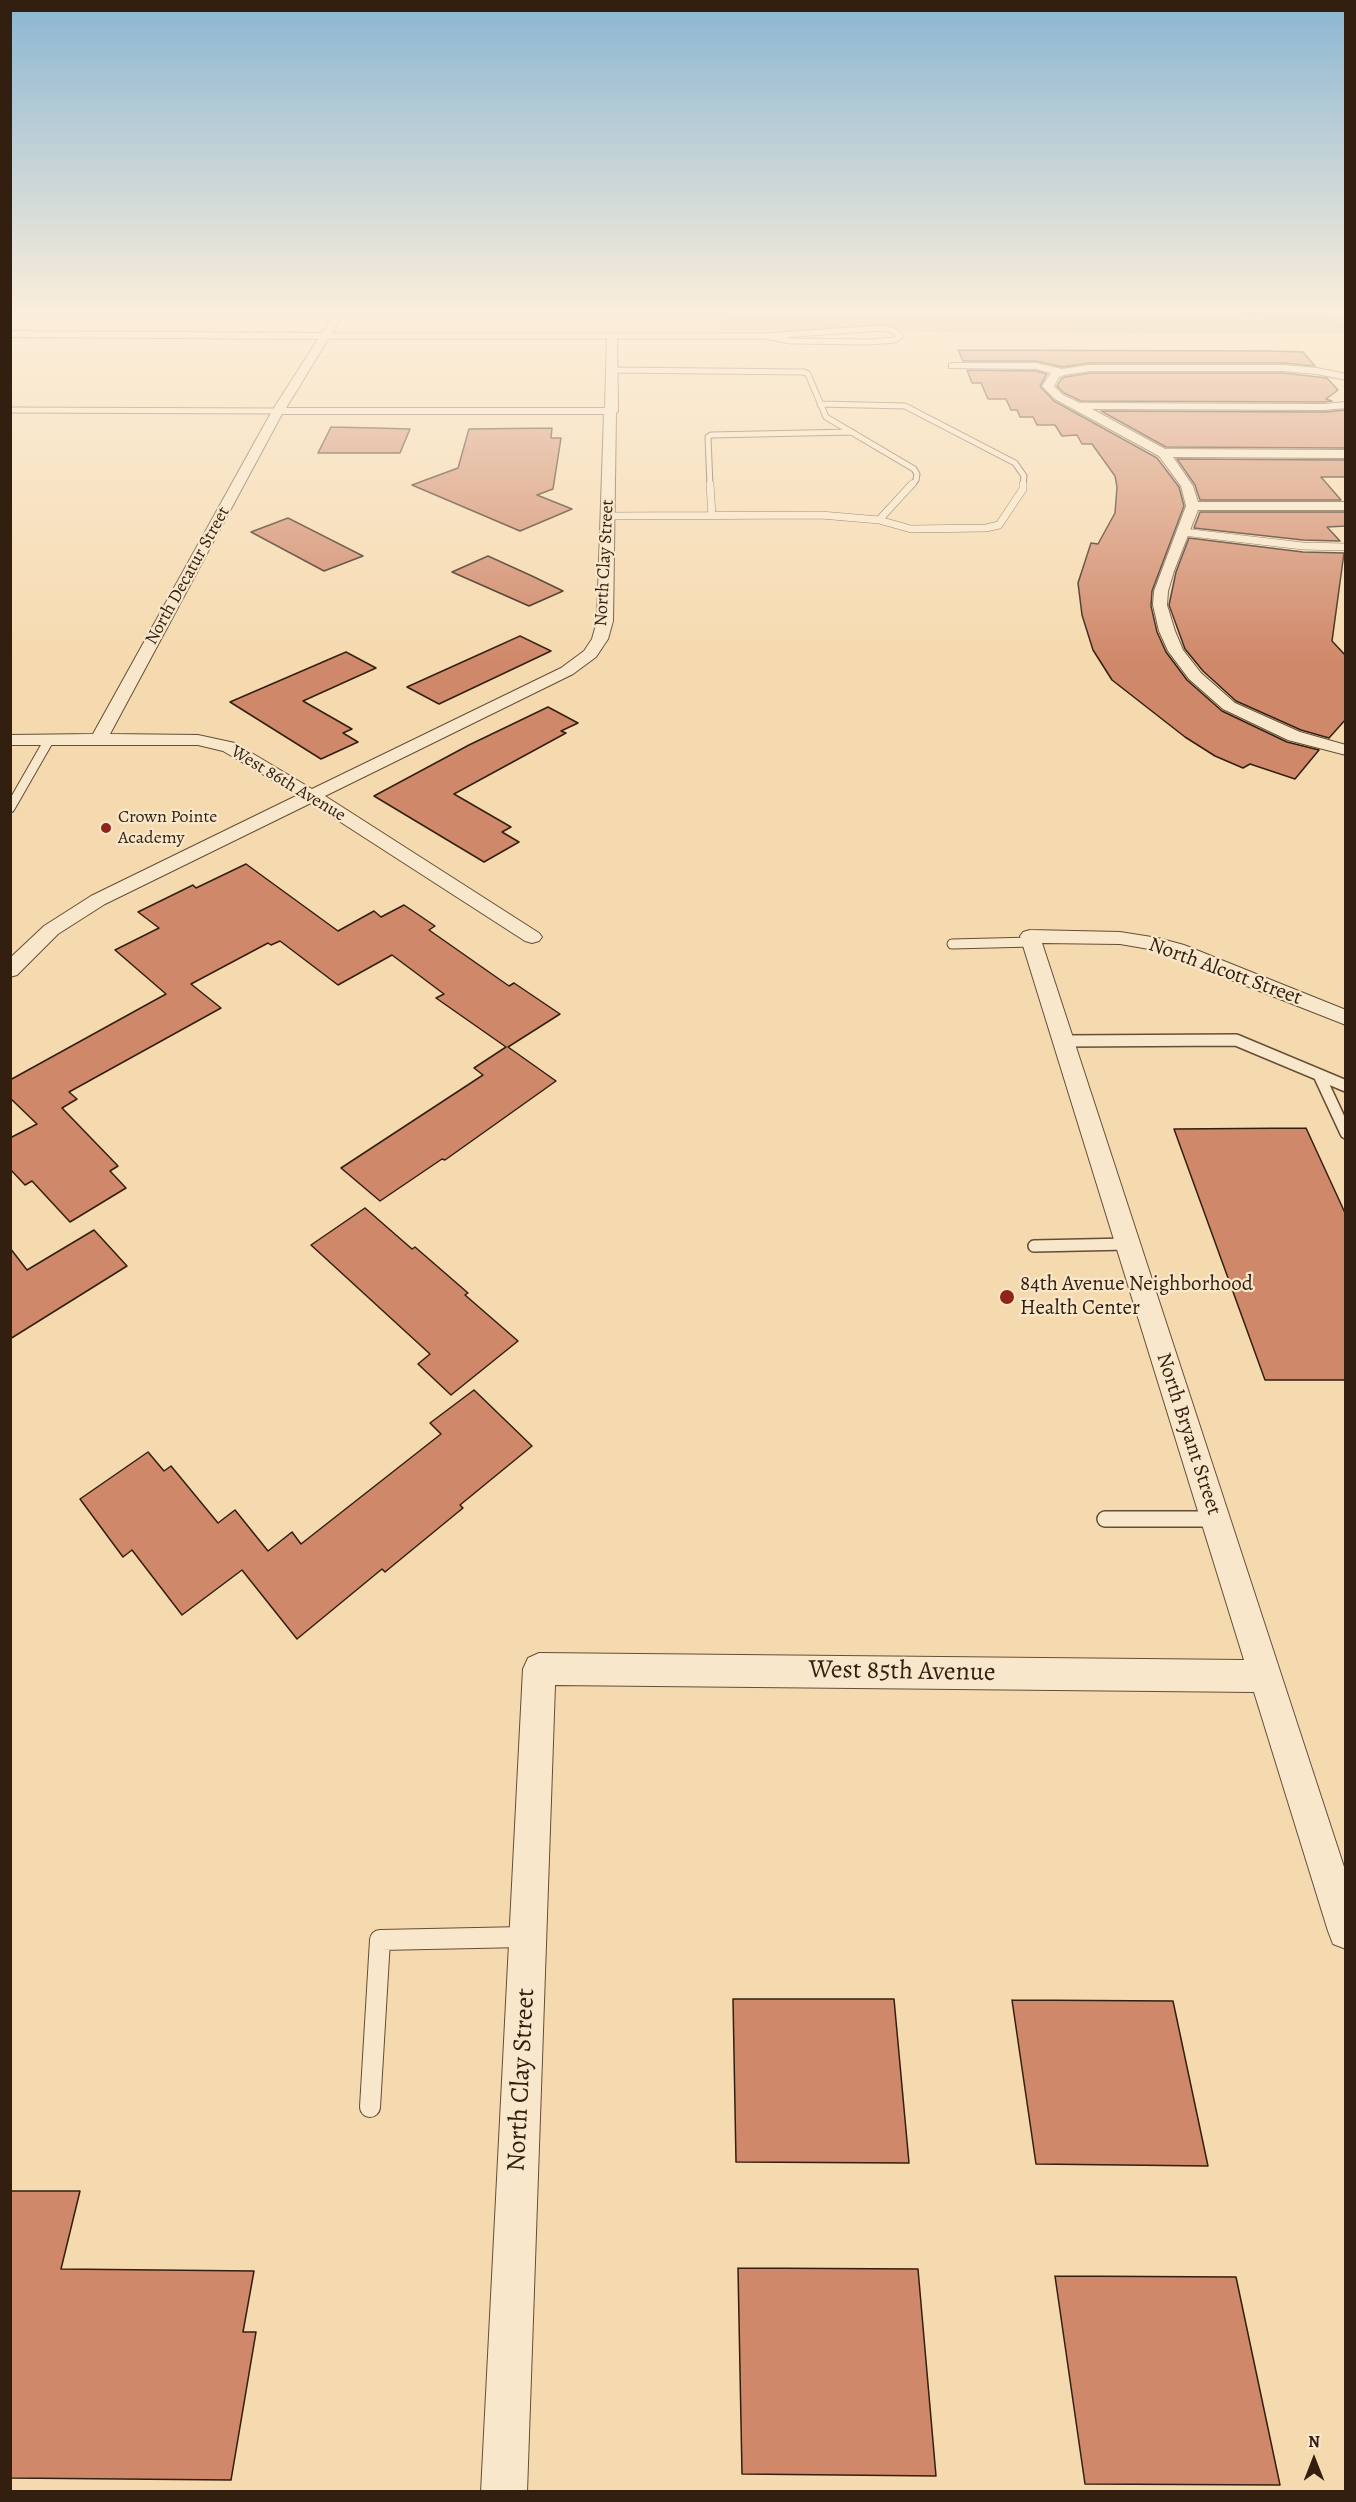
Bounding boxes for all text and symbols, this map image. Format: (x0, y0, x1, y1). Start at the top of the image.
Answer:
street label: North Clay Street (591, 499, 619, 627)
street label: North Decatur Street (141, 503, 235, 649)
street label: West 86th Avenue (227, 741, 349, 827)
place label: Crown Pointe Academy (118, 807, 217, 850)
marker: Crown Pointe Academy (99, 821, 113, 835)
street label: North Alcott Street (1145, 933, 1305, 1011)
place label: 84th Avenue Neighborhood Health Center (1020, 1272, 1253, 1322)
marker: 84th Avenue Neighborhood Health Center (998, 1288, 1016, 1306)
street label: North Bryant Street (1150, 1350, 1226, 1518)
street label: West 85th Avenue (808, 1655, 996, 1689)
street label: North Clay Street (502, 1988, 542, 2172)
north arrow (1284, 2430, 1344, 2490)
text: N (1308, 2431, 1320, 2453)

